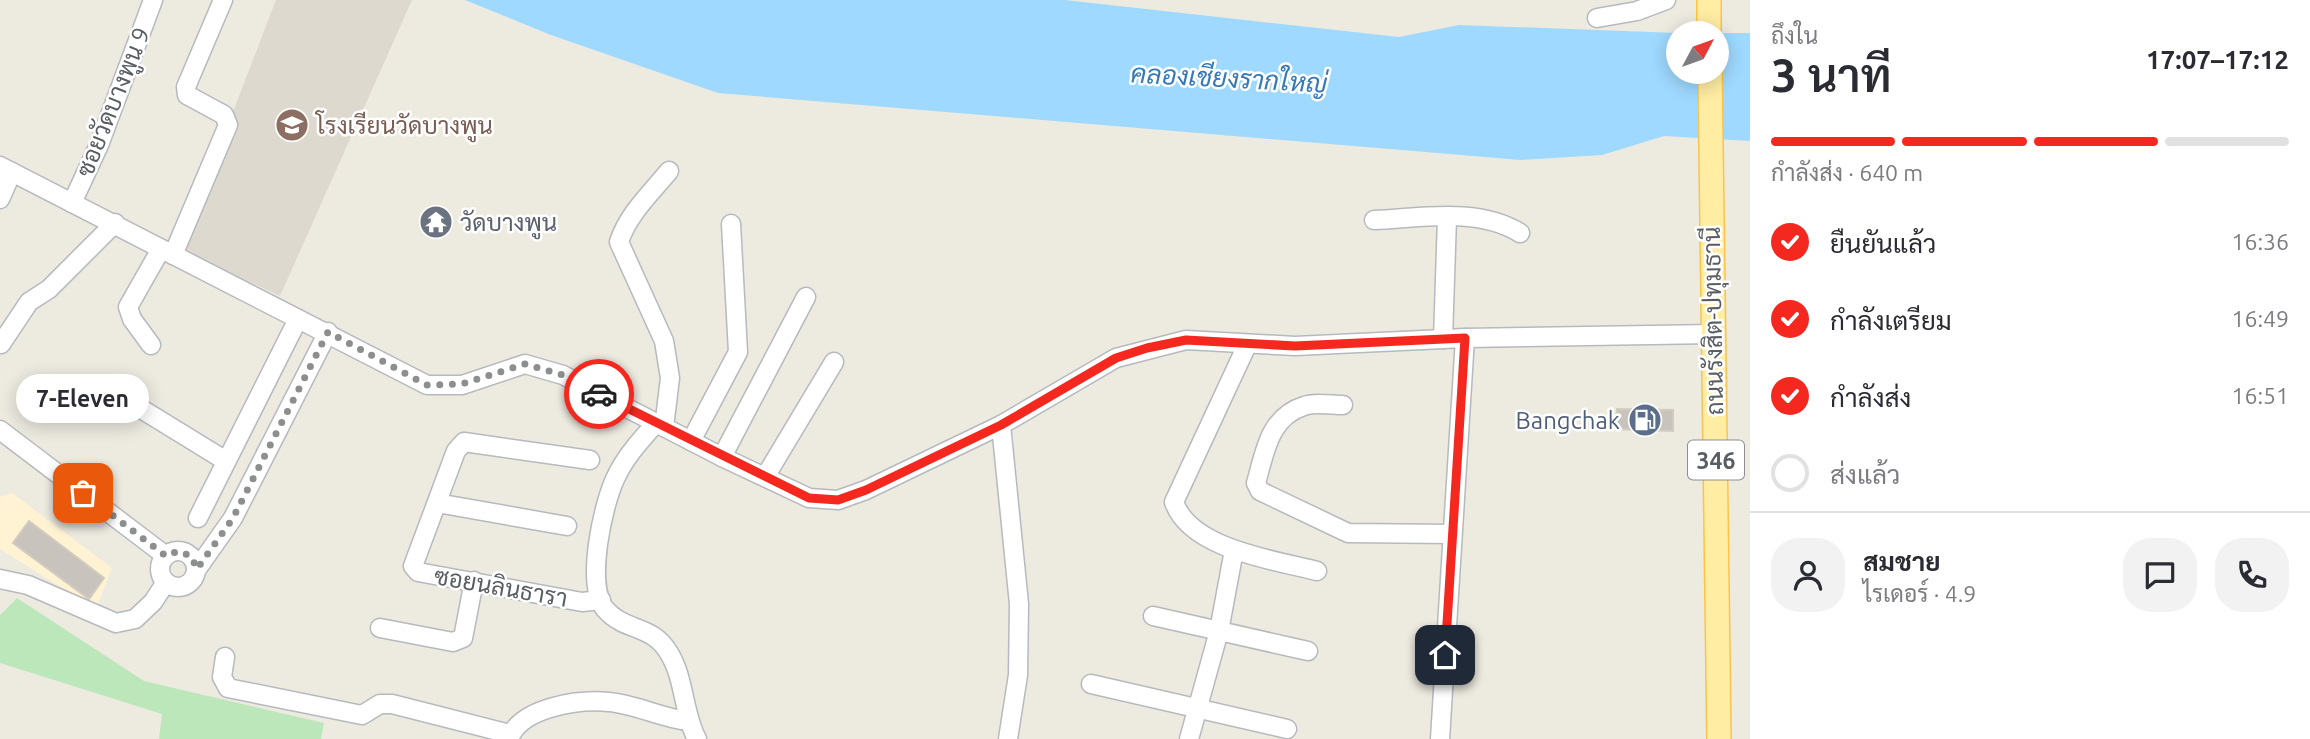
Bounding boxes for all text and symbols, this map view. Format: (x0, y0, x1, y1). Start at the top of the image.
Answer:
north arrow (1666, 21, 1729, 84)
map controls (1666, 21, 1729, 84)
street label: ซอยวัดบางพูน 9 (71, 23, 159, 182)
text: ถึงใน (1771, 23, 1818, 48)
text: 17:07–17:12 (2146, 45, 2289, 74)
text: 3 นาที (1771, 49, 1892, 101)
water label: คลองเชียงรากใหญ่ (1130, 57, 1330, 100)
school or university icon: โรงเรียนวัดบางพูน (273, 106, 311, 144)
place label: โรงเรียนวัดบางพูน (314, 110, 493, 143)
text: กำลังส่ง · 640 m (1771, 160, 1923, 185)
temple icon: วัดบางพูน (417, 203, 455, 241)
place label: วัดบางพูน (460, 209, 557, 240)
icon: check (1771, 223, 1809, 261)
street label: ถนนรังสิต-ปทุมธานี (1697, 226, 1731, 416)
text: ยืนยันแล้ว (1830, 229, 1936, 258)
text: 16:36 (2231, 229, 2289, 254)
icon: check (1771, 300, 1809, 338)
text: กำลังเตรียม (1830, 306, 1952, 335)
text: 16:49 (2231, 306, 2289, 331)
courier (564, 359, 634, 429)
callout: 7-Eleven (17, 374, 150, 423)
icon: car (580, 375, 618, 413)
icon: check (1771, 377, 1809, 415)
text: กำลังส่ง (1830, 383, 1911, 412)
text: 16:51 (2231, 383, 2289, 408)
text: 7-Eleven (36, 386, 129, 411)
fuel station icon: Bangchak (1626, 401, 1664, 439)
place label: Bangchak (1516, 407, 1620, 434)
road number: 346 (1688, 440, 1744, 480)
text: ส่งแล้ว (1830, 460, 1900, 489)
pin (53, 463, 113, 523)
icon: bag (64, 474, 102, 512)
button: person (1771, 538, 1845, 612)
button: chat (2123, 538, 2197, 612)
button: phone (2215, 538, 2289, 612)
text: สมชาย (1863, 547, 1940, 576)
street label: ซอยนลินธารา (432, 562, 570, 612)
text: ไรเดอร์ · 4.9 (1863, 581, 1976, 606)
pin (1415, 625, 1475, 685)
icon: home (1426, 636, 1464, 674)

